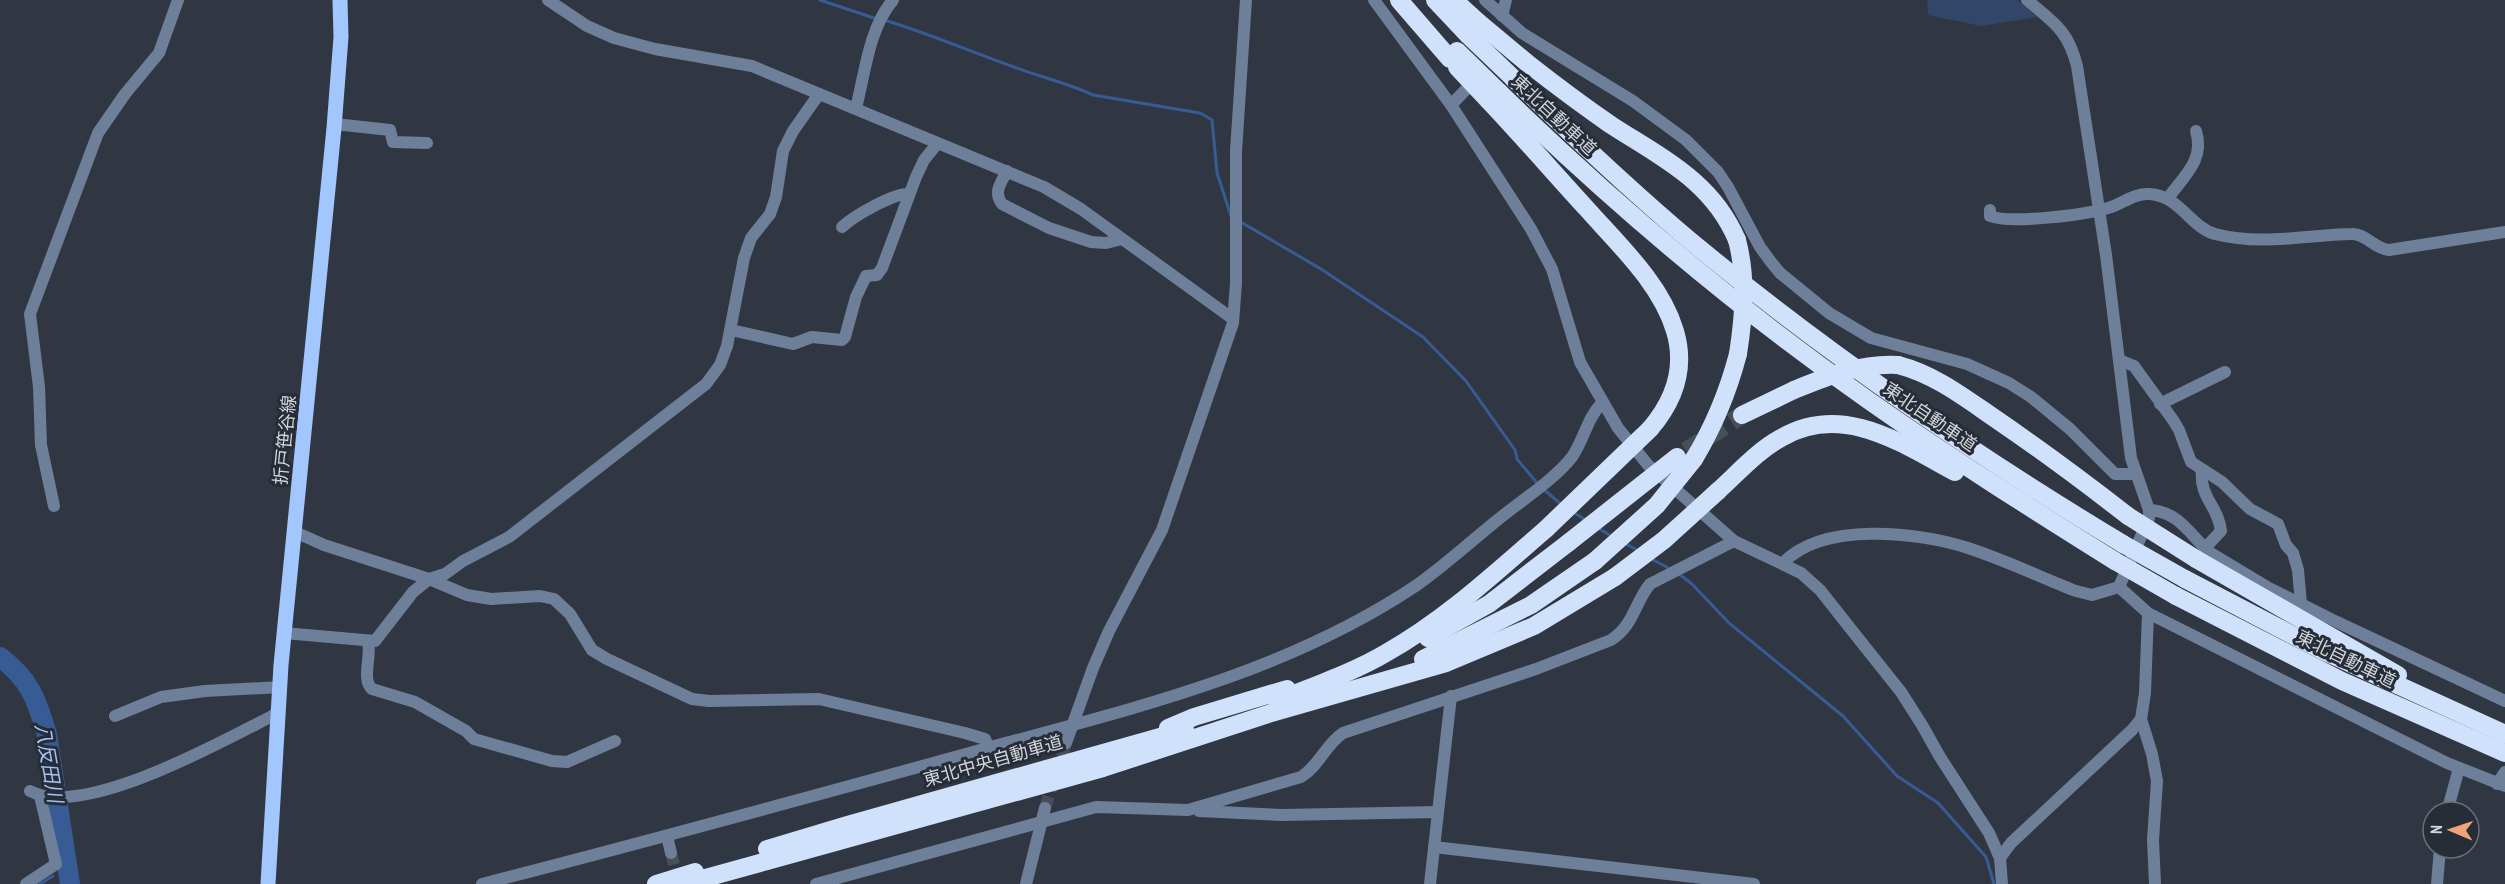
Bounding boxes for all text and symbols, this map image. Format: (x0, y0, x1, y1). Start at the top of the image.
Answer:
street label: 東北自動車道 (1507, 69, 1602, 160)
street label: 東北自動車道 (1879, 377, 1981, 456)
street label: 折戸笹谷線 (268, 394, 301, 486)
street label: 東北自動車道 (2293, 625, 2400, 693)
water label: 八反田川 (29, 721, 69, 807)
street label: 東北中央自動車道 (920, 730, 1065, 791)
north arrow (2421, 800, 2481, 860)
text: N (2426, 825, 2446, 834)

